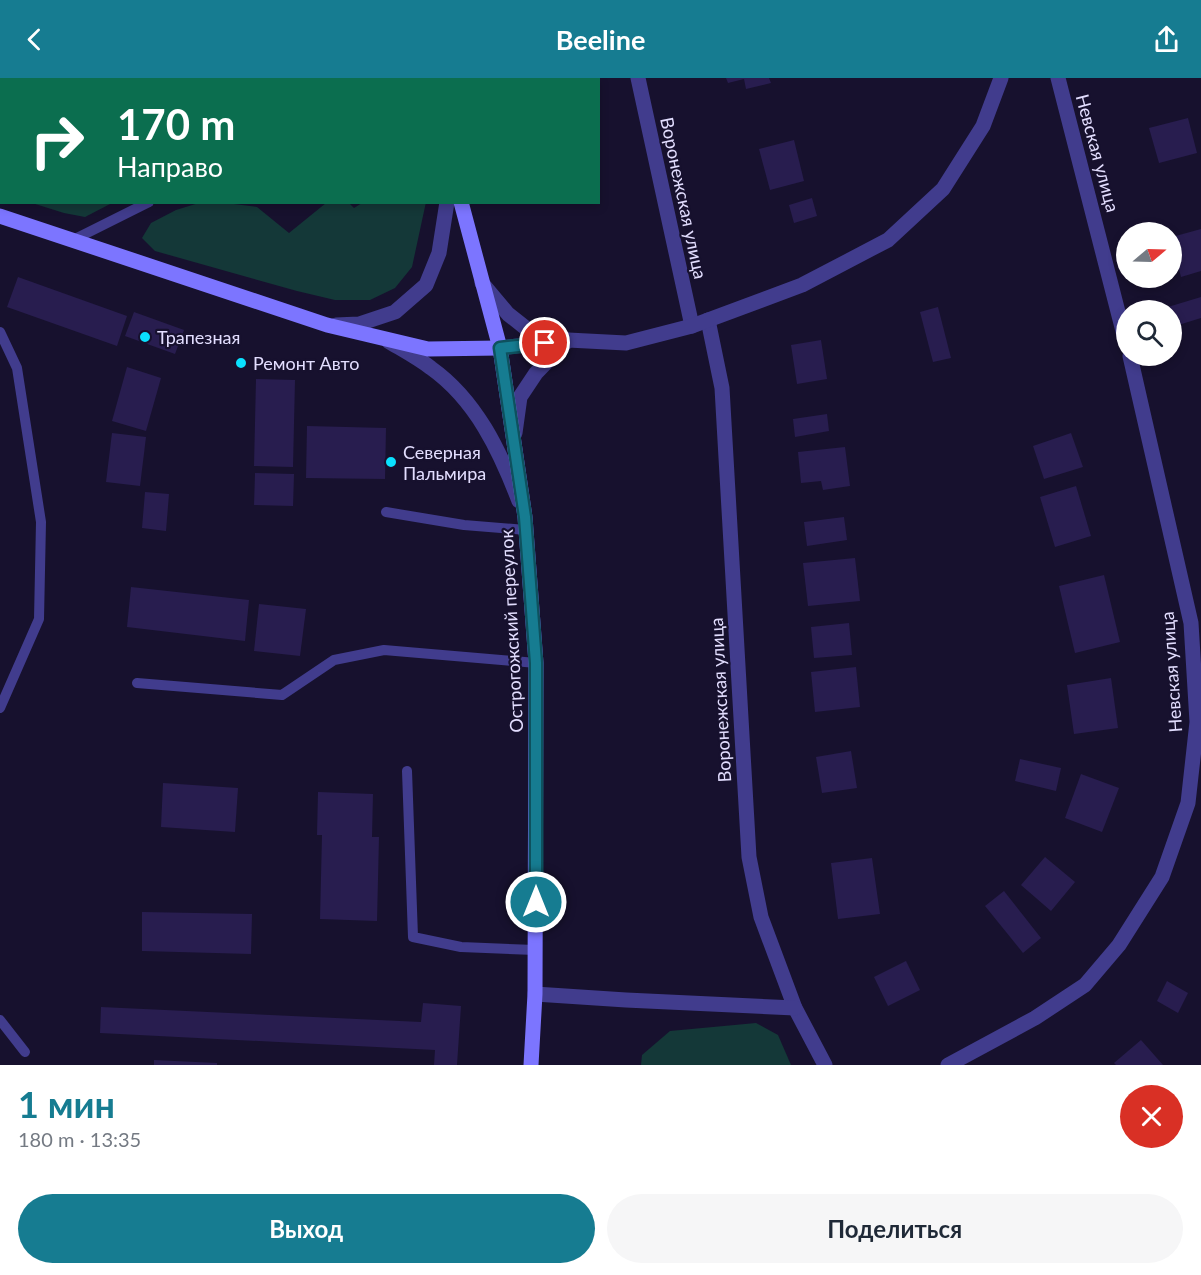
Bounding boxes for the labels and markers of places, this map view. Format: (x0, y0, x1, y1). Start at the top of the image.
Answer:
pin (519, 317, 570, 368)
place label: Трапезная (157, 326, 240, 348)
marker: Трапезная (138, 330, 152, 344)
place label: Ремонт Авто (253, 352, 359, 374)
marker: Ремонт Авто (234, 356, 248, 370)
place label: Северная Пальмира (403, 441, 486, 484)
marker: Северная Пальмира (384, 455, 398, 469)

